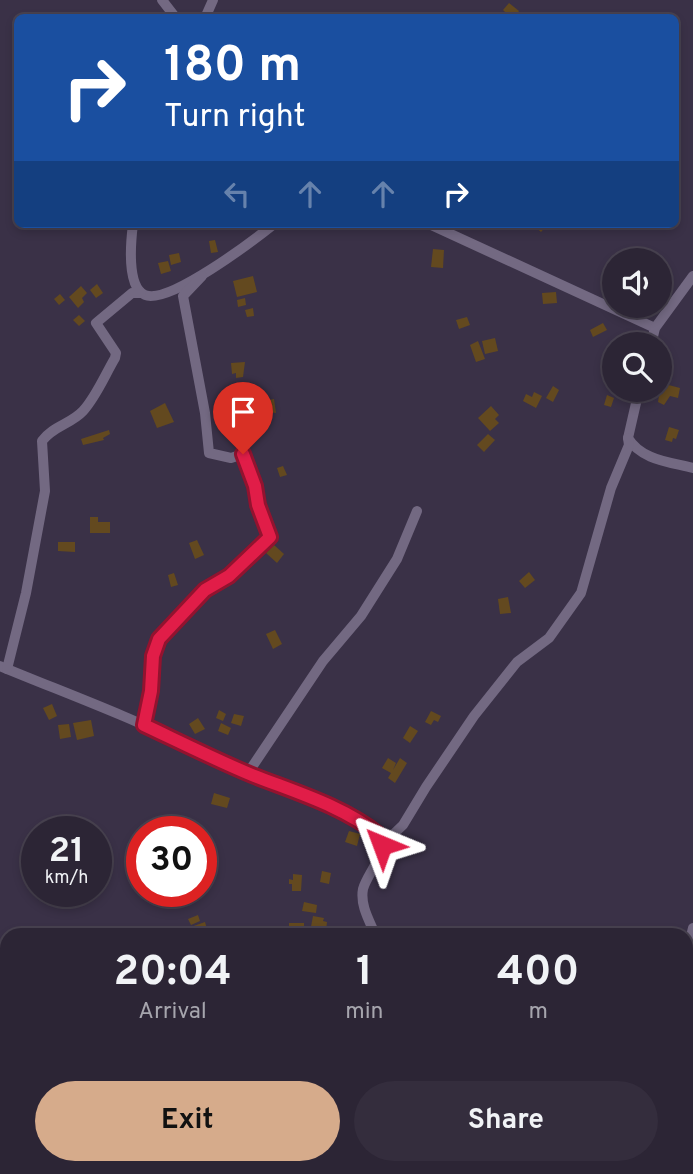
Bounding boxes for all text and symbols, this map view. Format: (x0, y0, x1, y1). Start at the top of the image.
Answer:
text: 180 m (164, 37, 301, 99)
icon: right (49, 42, 140, 133)
text: Turn right (164, 98, 306, 138)
icon: left (218, 175, 256, 213)
icon: ahead (291, 175, 329, 213)
icon: ahead (364, 175, 402, 213)
icon: right (437, 175, 475, 213)
map controls (602, 248, 672, 402)
button: sound (602, 248, 672, 318)
button: search (602, 332, 672, 402)
pin (213, 382, 273, 454)
icon: arrive (224, 393, 262, 431)
position arrow (345, 808, 419, 882)
speed limit sign: 30 (126, 816, 217, 907)
text: 21 (49, 830, 84, 874)
text: km/h (45, 867, 88, 890)
text: 20:04 (114, 947, 232, 1000)
text: 1 (356, 947, 373, 1000)
text: 400 (497, 947, 579, 1000)
text: Arrival (138, 998, 207, 1027)
text: min (345, 998, 383, 1027)
text: m (528, 998, 548, 1027)
button: Exit (35, 1081, 340, 1161)
button: Share (354, 1081, 658, 1161)

